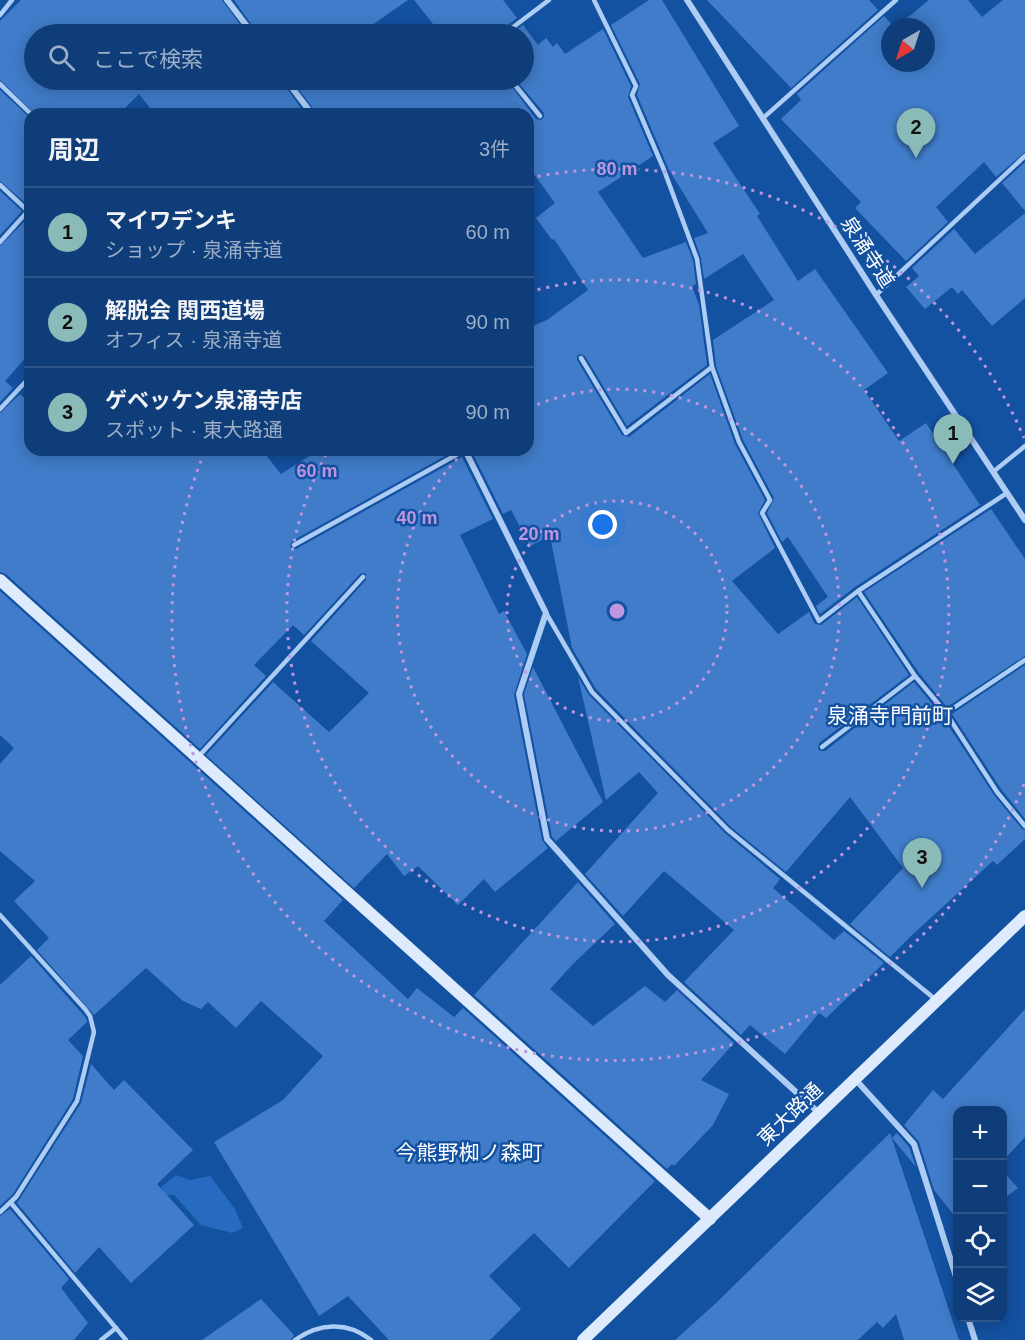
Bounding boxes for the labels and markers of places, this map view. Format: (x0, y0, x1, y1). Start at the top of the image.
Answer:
pin: 2 (896, 108, 936, 158)
pin: 1 (934, 414, 972, 464)
centre of rings (607, 601, 627, 621)
pin: 3 (902, 838, 942, 888)

